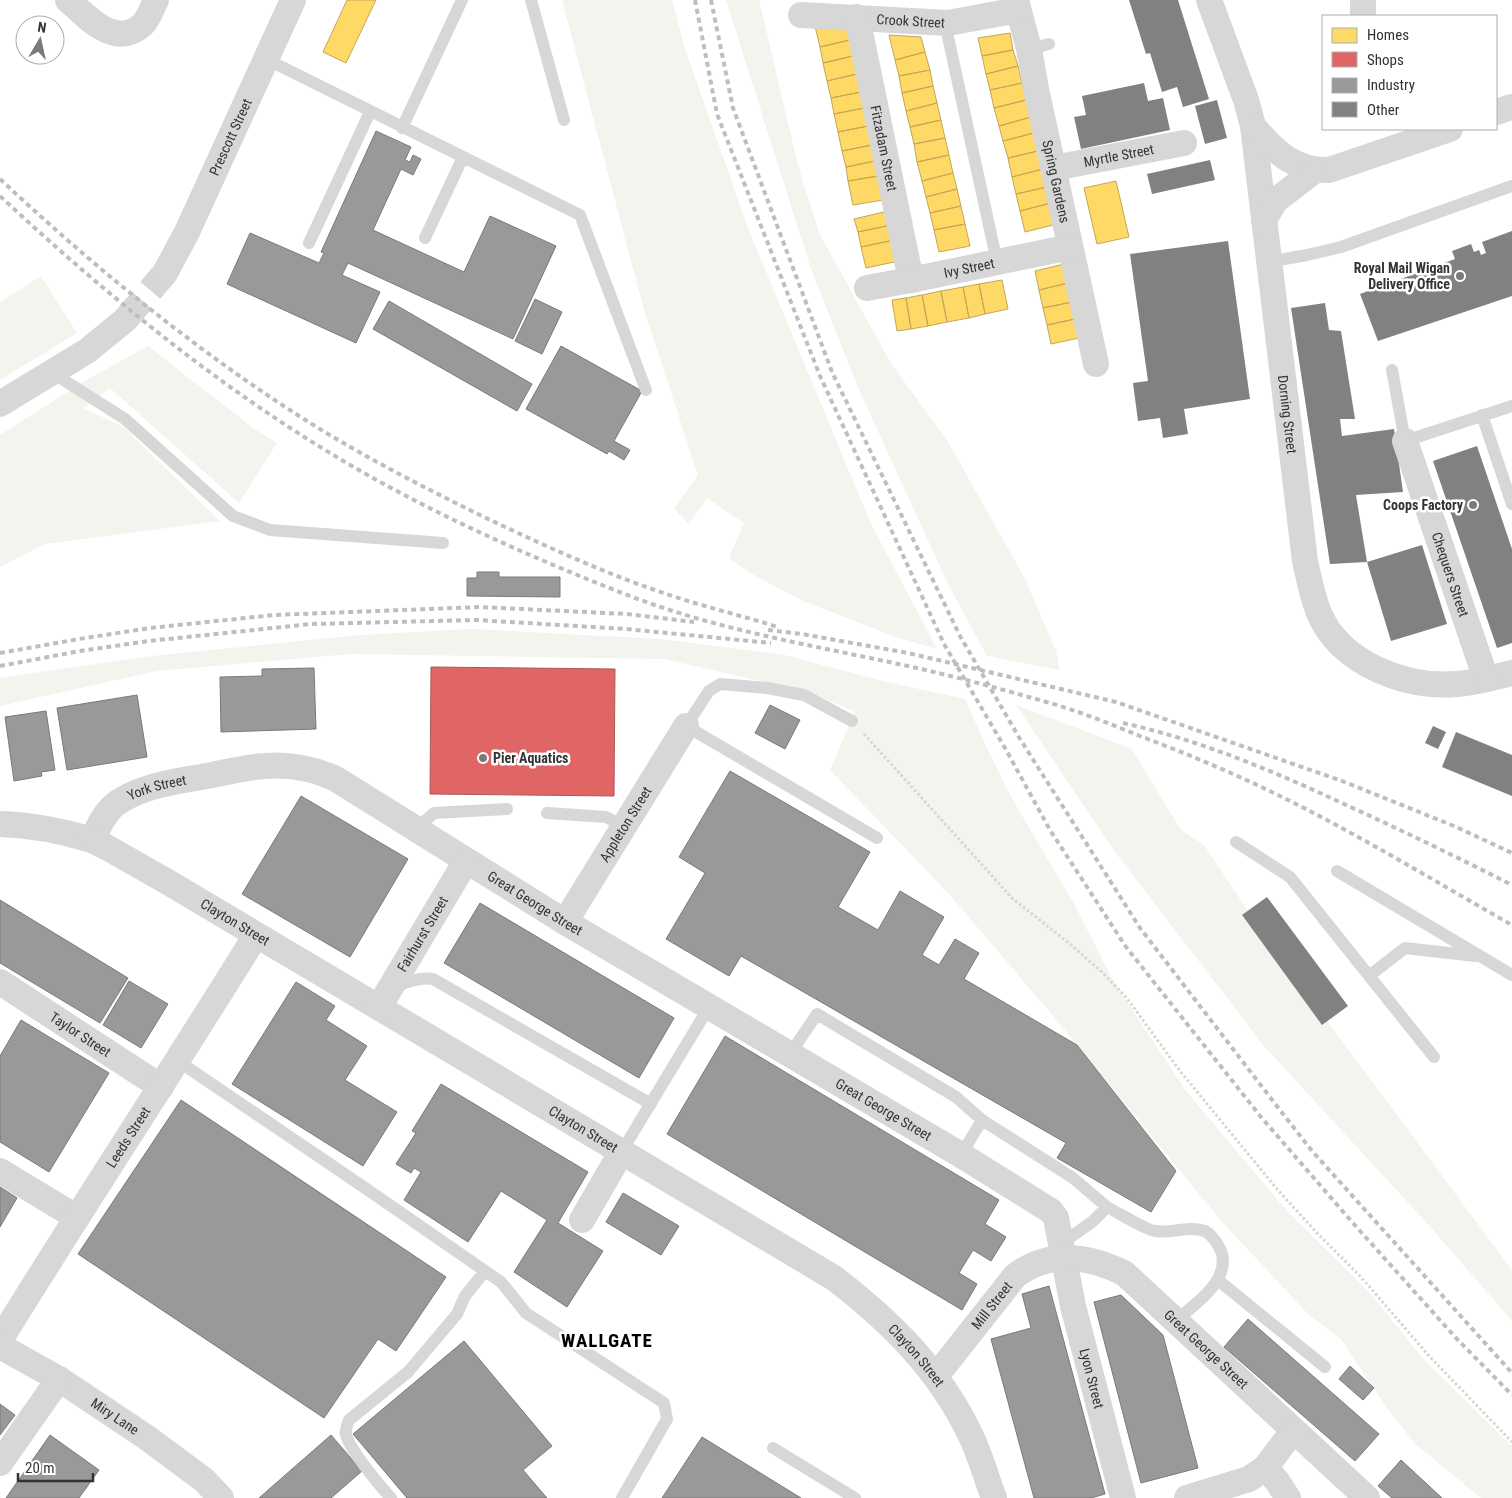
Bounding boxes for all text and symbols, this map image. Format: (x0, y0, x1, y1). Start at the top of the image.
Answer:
street label: Crook Street (876, 11, 945, 31)
north arrow (15, 15, 65, 65)
legend (1322, 15, 1497, 130)
text: N (37, 19, 48, 36)
text: Homes (1367, 26, 1409, 44)
text: Shops (1367, 51, 1404, 69)
text: Industry (1367, 76, 1415, 94)
street label: Prescott Street (206, 96, 255, 178)
text: Other (1367, 101, 1400, 119)
street label: Fitzadam Street (867, 104, 901, 193)
street label: Spring Gardens (1039, 139, 1073, 224)
street label: Myrtle Street (1082, 141, 1155, 170)
street label: Ivy Street (942, 255, 996, 281)
place label: Royal Mail Wigan Delivery Office (1354, 260, 1450, 292)
marker: Royal Mail Wigan Delivery Office (1454, 270, 1466, 282)
street label: Dorning Street (1275, 374, 1300, 455)
place label: Coops Factory (1383, 497, 1464, 513)
marker: Coops Factory (1467, 499, 1479, 511)
street label: Chequers Street (1429, 530, 1472, 619)
place label: Pier Aquatics (493, 750, 568, 766)
marker: Pier Aquatics (477, 752, 489, 764)
street label: York Street (125, 772, 187, 803)
street label: Appleton Street (596, 784, 655, 865)
street label: Great George Street (485, 868, 585, 939)
street label: Fairhurst Street (394, 893, 451, 975)
street label: Clayton Street (198, 895, 272, 949)
street label: Taylor Street (47, 1009, 114, 1060)
street label: Great George Street (833, 1075, 934, 1144)
street label: Clayton Street (546, 1102, 621, 1156)
street label: Leeds Street (103, 1104, 154, 1171)
street label: Mill Street (968, 1278, 1016, 1332)
street label: Great George Street (1161, 1306, 1252, 1392)
street label: Clayton Street (885, 1321, 948, 1390)
district label: WALLGATE (561, 1329, 653, 1352)
street label: Lyon Street (1076, 1347, 1107, 1410)
street label: Miry Lane (88, 1395, 142, 1438)
scale bar (18, 1450, 92, 1482)
text: 20 m (25, 1459, 55, 1477)

